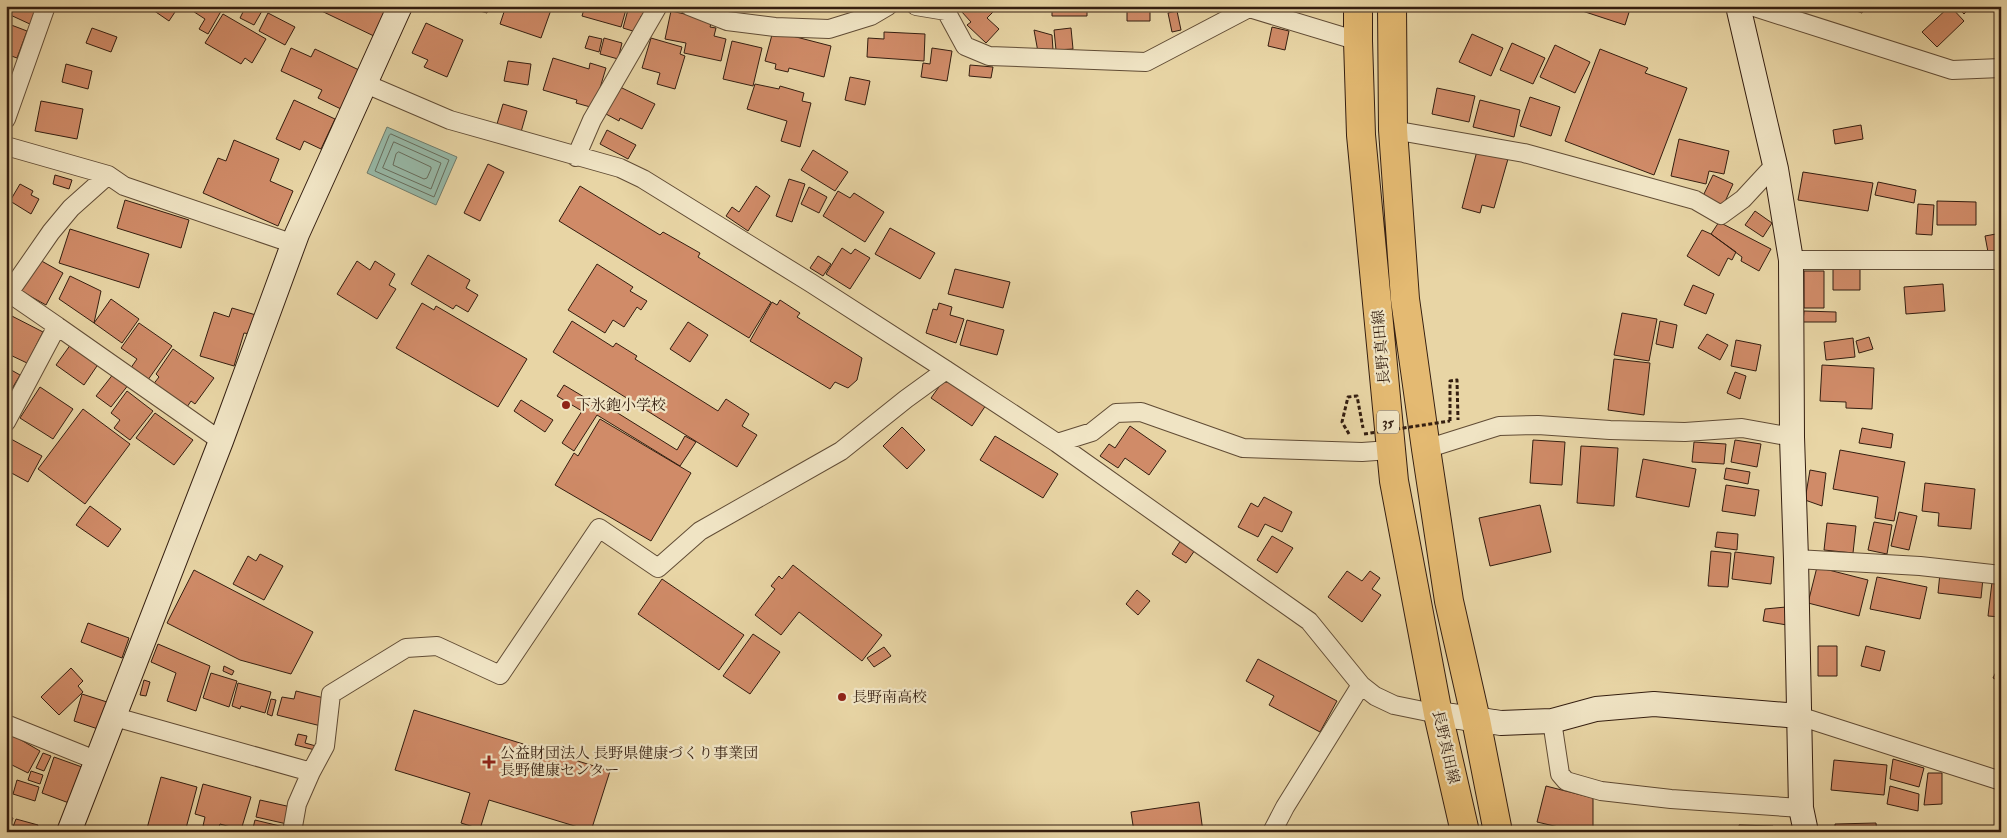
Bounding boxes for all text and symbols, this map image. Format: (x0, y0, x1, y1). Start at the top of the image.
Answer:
street label: 長野真田線 (1369, 309, 1394, 385)
place label: 下氷鉋小学校 (576, 396, 666, 415)
marker: 下氷鉋小学校 (560, 399, 572, 411)
road number: 35 (1377, 411, 1399, 434)
place label: 長野南高校 (852, 688, 927, 707)
marker: 長野南高校 (836, 691, 848, 703)
street label: 長野真田線 (1428, 708, 1463, 786)
place label: 公益財団法人 長野県健康づくり事業団 長野健康センター (500, 744, 758, 780)
marker: 公益財団法人 長野県健康づくり事業団 長野健康センター (482, 755, 496, 769)

